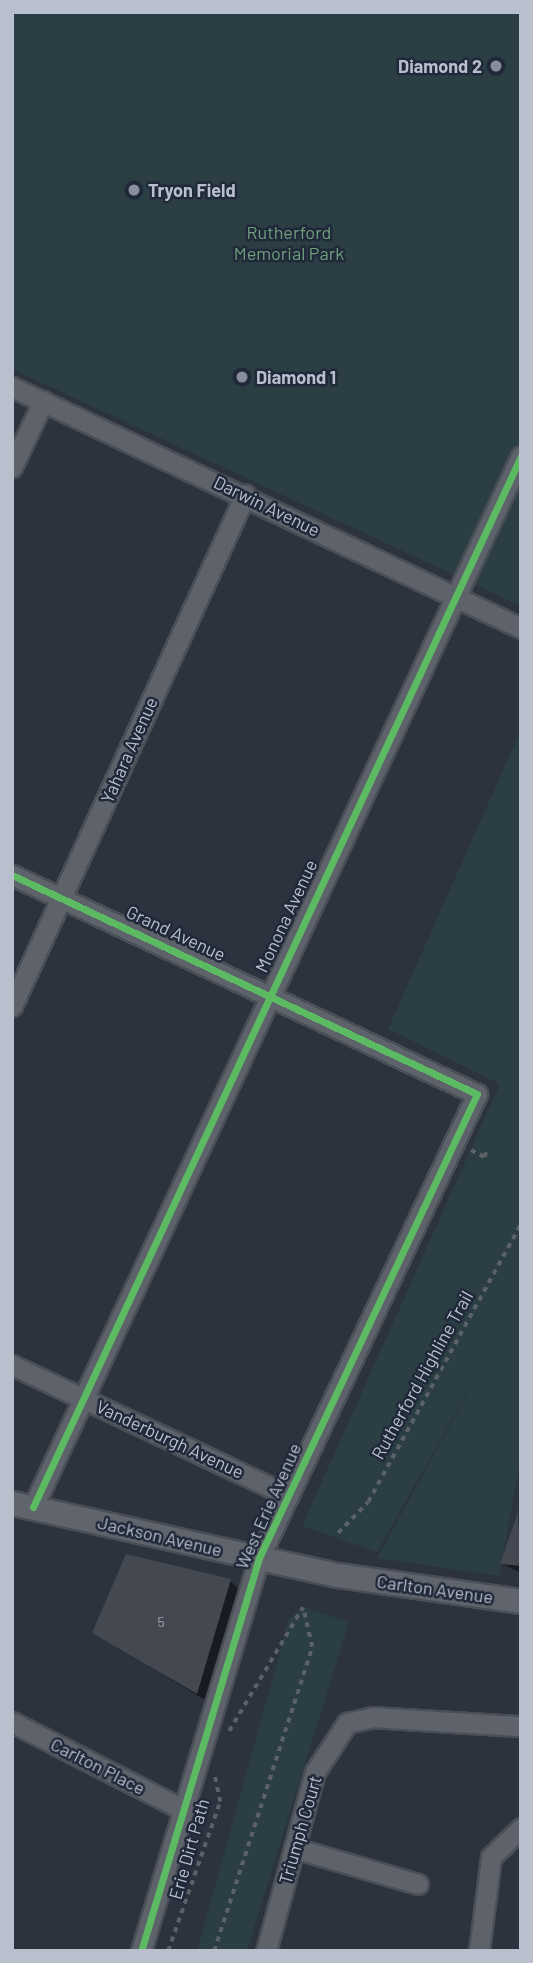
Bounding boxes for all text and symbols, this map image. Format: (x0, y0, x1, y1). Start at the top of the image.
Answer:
place label: Diamond 2 (398, 55, 482, 77)
marker: Diamond 2 (488, 58, 504, 74)
place label: Tryon Field (148, 179, 236, 201)
marker: Tryon Field (126, 182, 142, 198)
park label: Rutherford Memorial Park (234, 222, 344, 264)
place label: Diamond 1 (256, 366, 336, 388)
marker: Diamond 1 (234, 369, 250, 385)
street label: Darwin Avenue (210, 471, 324, 541)
street label: Yahara Avenue (96, 694, 162, 806)
street label: Monona Avenue (250, 856, 322, 976)
street label: Grand Avenue (123, 901, 229, 965)
street label: Rutherford Highline Trail (367, 1287, 477, 1463)
street label: Vanderburgh Avenue (93, 1395, 247, 1483)
street label: West Erie Avenue (231, 1440, 305, 1572)
street label: Jackson Avenue (96, 1511, 224, 1561)
street label: Carlton Avenue (375, 1570, 495, 1608)
house number: 5 (157, 1614, 165, 1630)
street label: Carlton Place (47, 1733, 149, 1799)
street label: Triumph Court (274, 1773, 326, 1887)
street label: Erie Dirt Path (164, 1796, 214, 1902)

